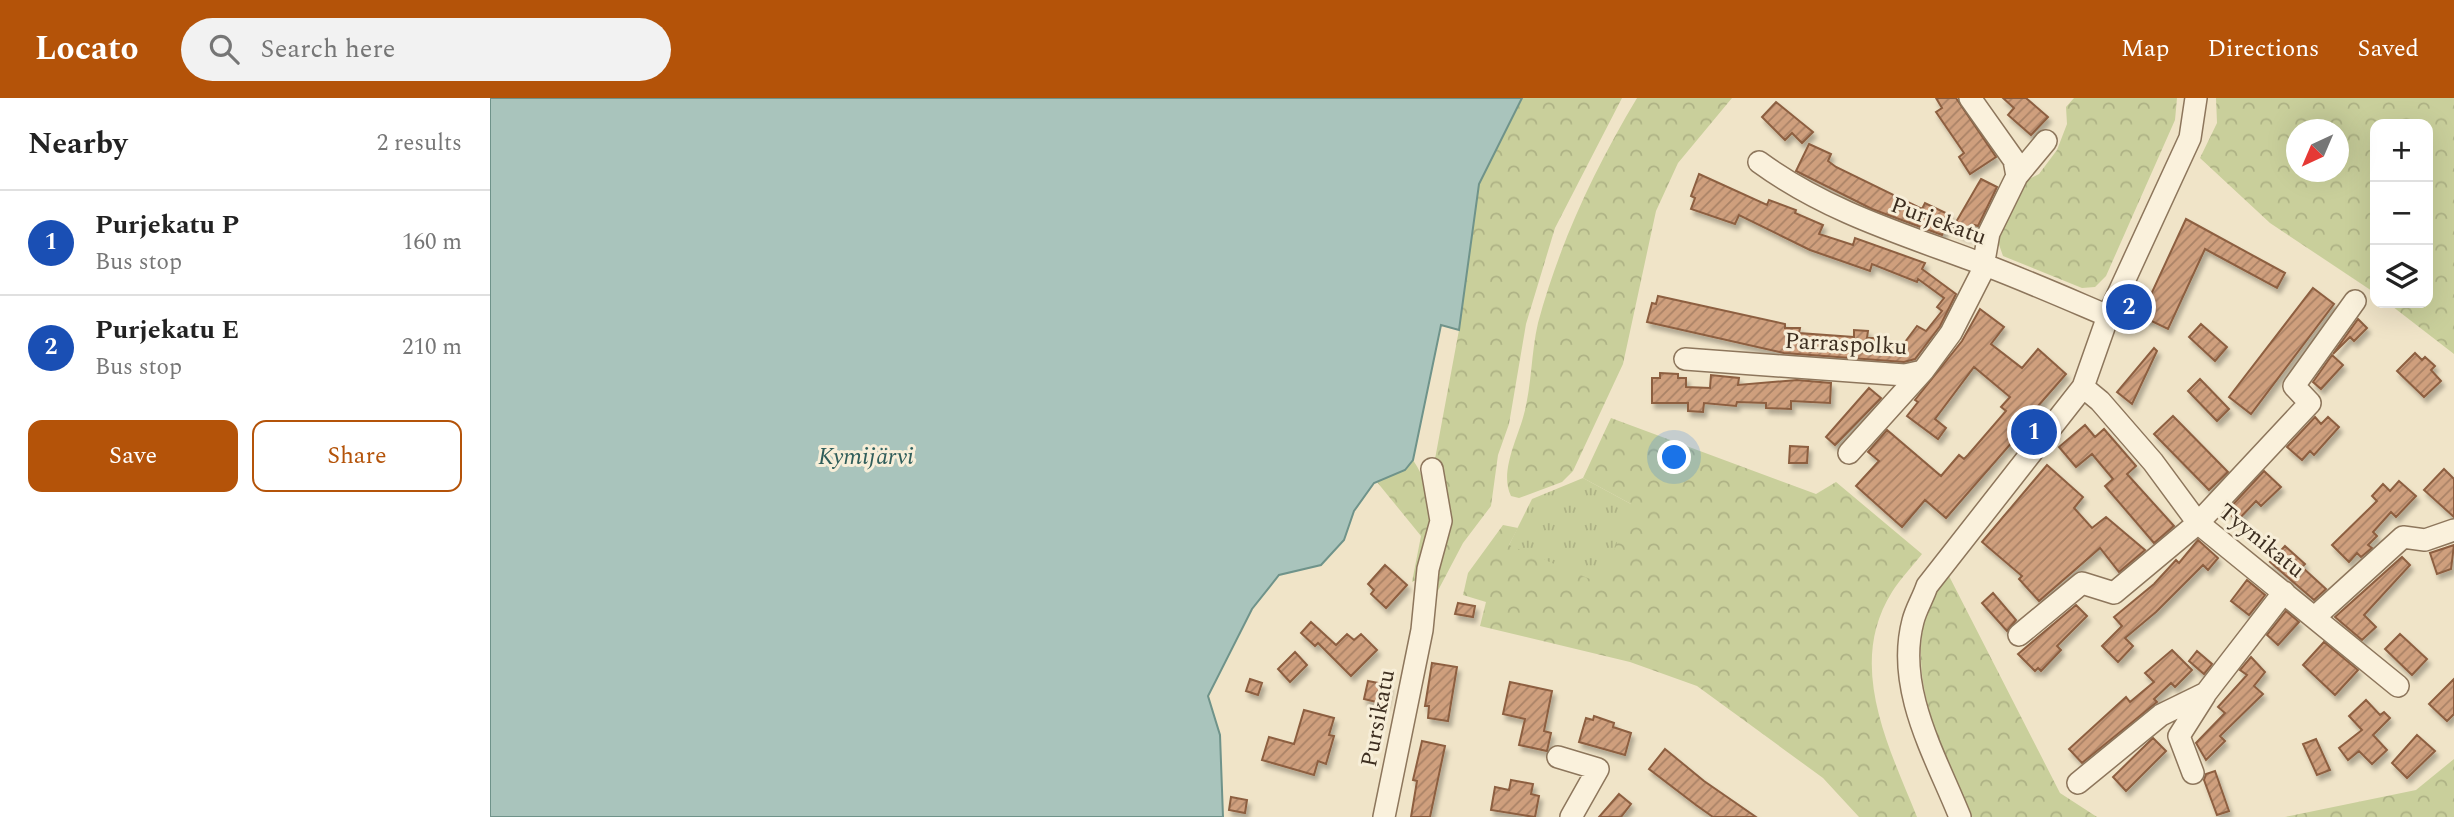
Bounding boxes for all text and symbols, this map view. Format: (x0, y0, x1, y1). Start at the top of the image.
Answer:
search box (181, 18, 671, 81)
text: Locato (35, 24, 139, 74)
text: Search here (261, 29, 395, 69)
icon: search (205, 30, 243, 68)
text: Map (2121, 31, 2169, 67)
text: Directions (2207, 31, 2319, 67)
text: Saved (2357, 31, 2419, 67)
north arrow (2286, 119, 2349, 182)
map controls (2370, 119, 2433, 308)
button: + (2370, 119, 2433, 182)
text: Nearby (28, 121, 127, 167)
text: 2 results (377, 126, 462, 161)
button: − (2370, 182, 2433, 245)
street label: Purjekatu (1886, 188, 1991, 255)
text: Purjekatu P (95, 205, 239, 245)
text: 1 (45, 225, 57, 260)
text: 160 m (402, 225, 462, 260)
text: Bus stop (95, 245, 182, 280)
button: layers (2370, 245, 2433, 308)
pin: 2 (2106, 281, 2152, 333)
text: Purjekatu E (95, 310, 239, 350)
street label: Parraspolku (1784, 324, 1908, 365)
text: 2 (45, 330, 57, 365)
text: 210 m (402, 330, 462, 365)
text: Bus stop (95, 350, 182, 385)
pin: 1 (2011, 406, 2057, 458)
button: Save (28, 420, 238, 492)
button: Share (252, 420, 462, 492)
water label: Kymijärvi (818, 439, 914, 475)
your location (1657, 440, 1691, 474)
street label: Tyynikatu (2210, 495, 2312, 587)
street label: Pursikatu (1352, 666, 1405, 770)

